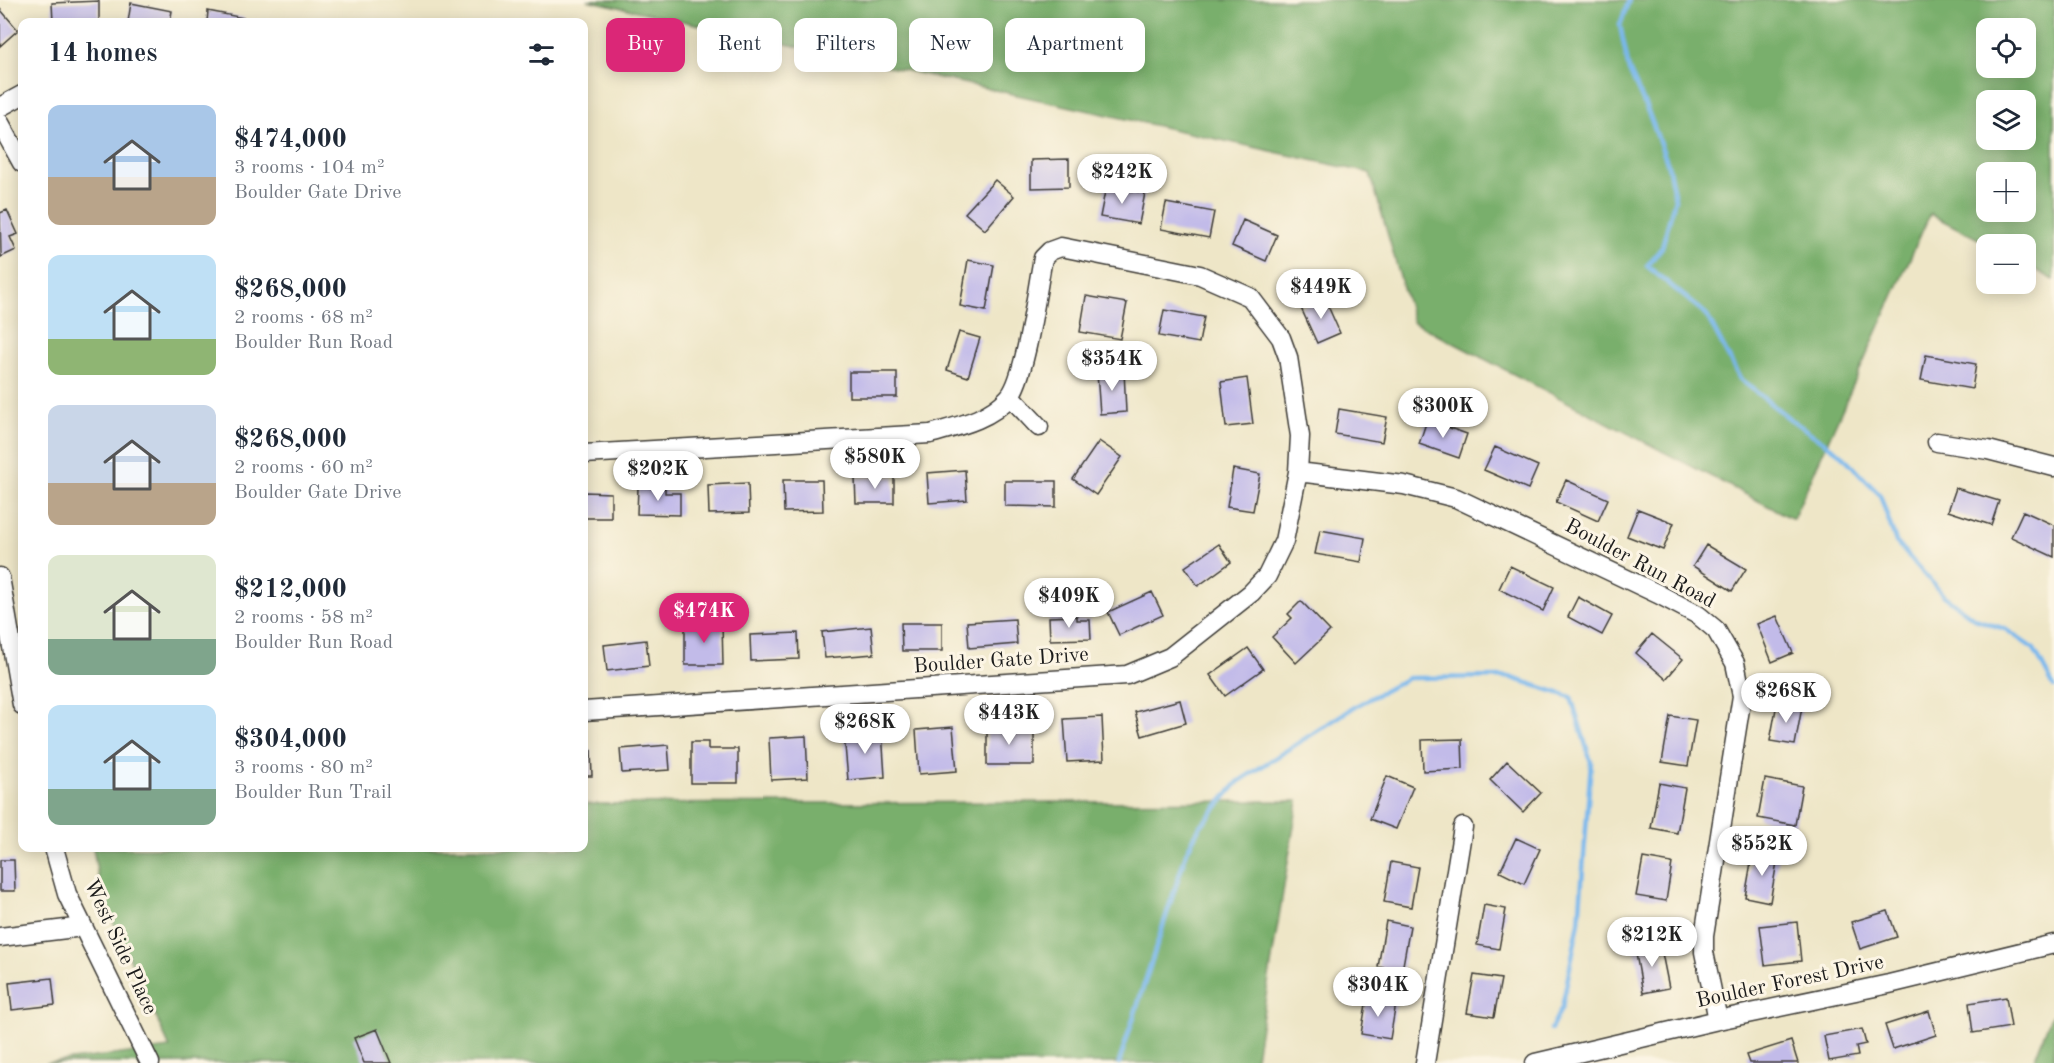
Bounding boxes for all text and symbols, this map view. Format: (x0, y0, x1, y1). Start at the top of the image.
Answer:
chip: Buy (606, 18, 685, 72)
chip: Rent (697, 18, 782, 72)
chip: Filters (794, 18, 897, 72)
chip: New (909, 18, 993, 72)
chip: Apartment (1005, 18, 1145, 72)
map controls (1976, 18, 2036, 294)
button: locate (1976, 18, 2036, 78)
icon: filters (525, 38, 558, 71)
text: 14 homes (48, 41, 157, 67)
button: layers (1976, 90, 2036, 150)
text: $474,000 (234, 127, 347, 153)
icon: home (96, 129, 168, 201)
pin: $242K (1080, 154, 1164, 205)
text: 3 rooms · 104 m² (234, 158, 384, 178)
button: + (1976, 162, 2036, 222)
text: $242K (1091, 163, 1153, 183)
text: Boulder Gate Drive (234, 183, 401, 203)
button: − (1976, 234, 2036, 294)
pin: $449K (1279, 269, 1363, 320)
text: $268,000 (234, 277, 347, 303)
text: $449K (1290, 278, 1352, 298)
icon: home (96, 279, 168, 351)
text: 2 rooms · 68 m² (234, 308, 373, 328)
text: Boulder Run Road (234, 333, 393, 353)
pin: $354K (1070, 341, 1154, 392)
text: $354K (1081, 350, 1143, 370)
pin: $300K (1401, 388, 1485, 439)
text: $300K (1412, 397, 1474, 417)
text: $268,000 (234, 427, 347, 453)
icon: home (96, 429, 168, 501)
pin: $580K (833, 439, 917, 490)
text: $580K (844, 448, 906, 468)
pin: $202K (616, 451, 700, 502)
text: 2 rooms · 60 m² (234, 458, 373, 478)
text: $202K (627, 460, 689, 480)
text: Boulder Gate Drive (234, 483, 401, 503)
street label: Boulder Run Road (1561, 515, 1719, 613)
text: $212,000 (234, 577, 347, 603)
pin: $409K (1027, 578, 1111, 629)
icon: home (96, 579, 168, 651)
text: $409K (1038, 587, 1100, 607)
pin: $474K (662, 593, 746, 644)
text: $474K (673, 602, 735, 622)
text: 2 rooms · 58 m² (234, 608, 373, 628)
text: Boulder Run Road (234, 633, 393, 653)
street label: Boulder Gate Drive (913, 644, 1089, 678)
pin: $268K (1744, 673, 1828, 724)
text: $268K (1755, 682, 1817, 702)
pin: $443K (967, 695, 1051, 746)
pin: $268K (823, 704, 907, 755)
text: $443K (978, 704, 1040, 724)
text: $268K (834, 713, 896, 733)
text: $304,000 (234, 727, 347, 753)
icon: home (96, 729, 168, 801)
text: 3 rooms · 80 m² (234, 758, 373, 778)
text: Boulder Run Trail (234, 783, 392, 803)
pin: $552K (1720, 826, 1804, 877)
text: $552K (1731, 835, 1793, 855)
street label: West Side Place (79, 876, 161, 1018)
pin: $212K (1610, 917, 1694, 968)
text: $212K (1621, 926, 1683, 946)
street label: Boulder Forest Drive (1694, 952, 1886, 1012)
pin: $304K (1336, 967, 1420, 1018)
text: $304K (1347, 976, 1409, 996)

